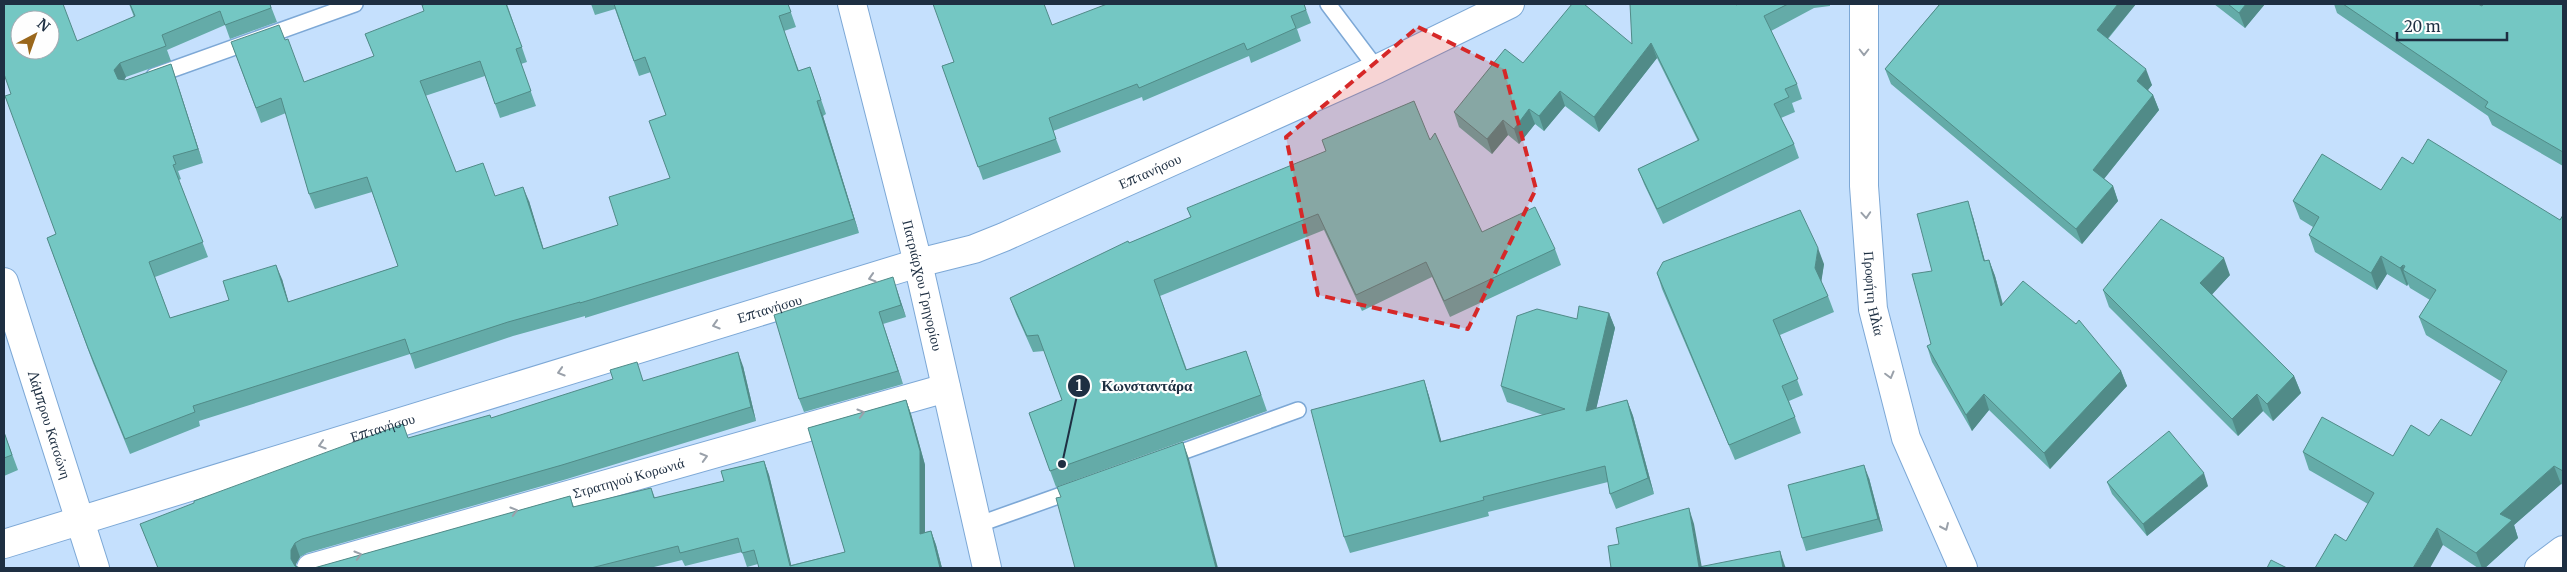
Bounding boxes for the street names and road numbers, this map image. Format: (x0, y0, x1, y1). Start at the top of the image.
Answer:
street label: Επτανήσου (1116, 149, 1184, 193)
street label: Πατριάρχου Γρηγορίου (898, 218, 947, 353)
street label: Προφήτη Ηλία (1860, 251, 1889, 338)
street label: Επτανήσου (735, 290, 804, 327)
street label: Λάμπρου Κατσώνη (24, 368, 75, 481)
street label: Επτανήσου (348, 409, 417, 446)
street label: Στρατηγού Κορωνιά (571, 453, 687, 502)

